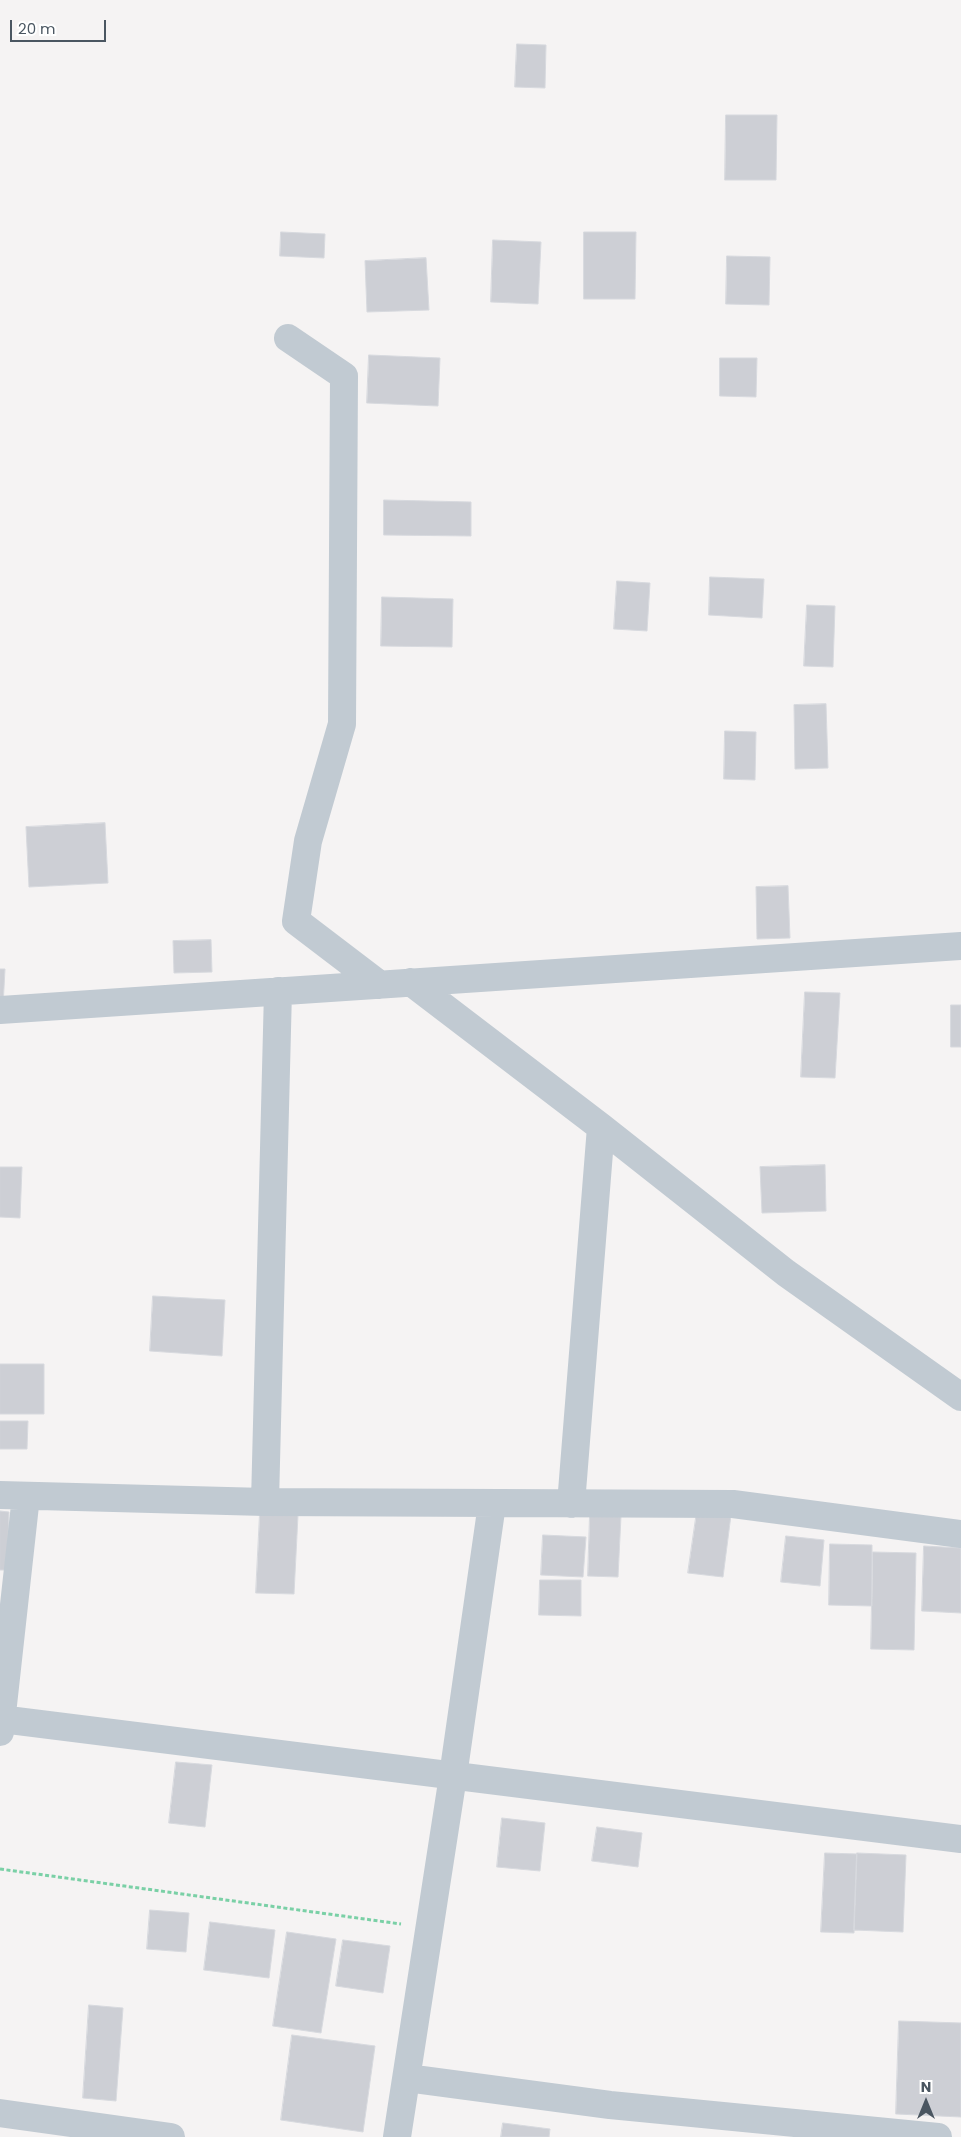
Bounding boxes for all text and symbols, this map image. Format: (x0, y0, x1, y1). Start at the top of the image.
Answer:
scale bar (12, 10, 109, 42)
text: 20 m (18, 18, 56, 39)
north arrow (901, 2077, 951, 2127)
text: N (921, 2077, 931, 2097)

